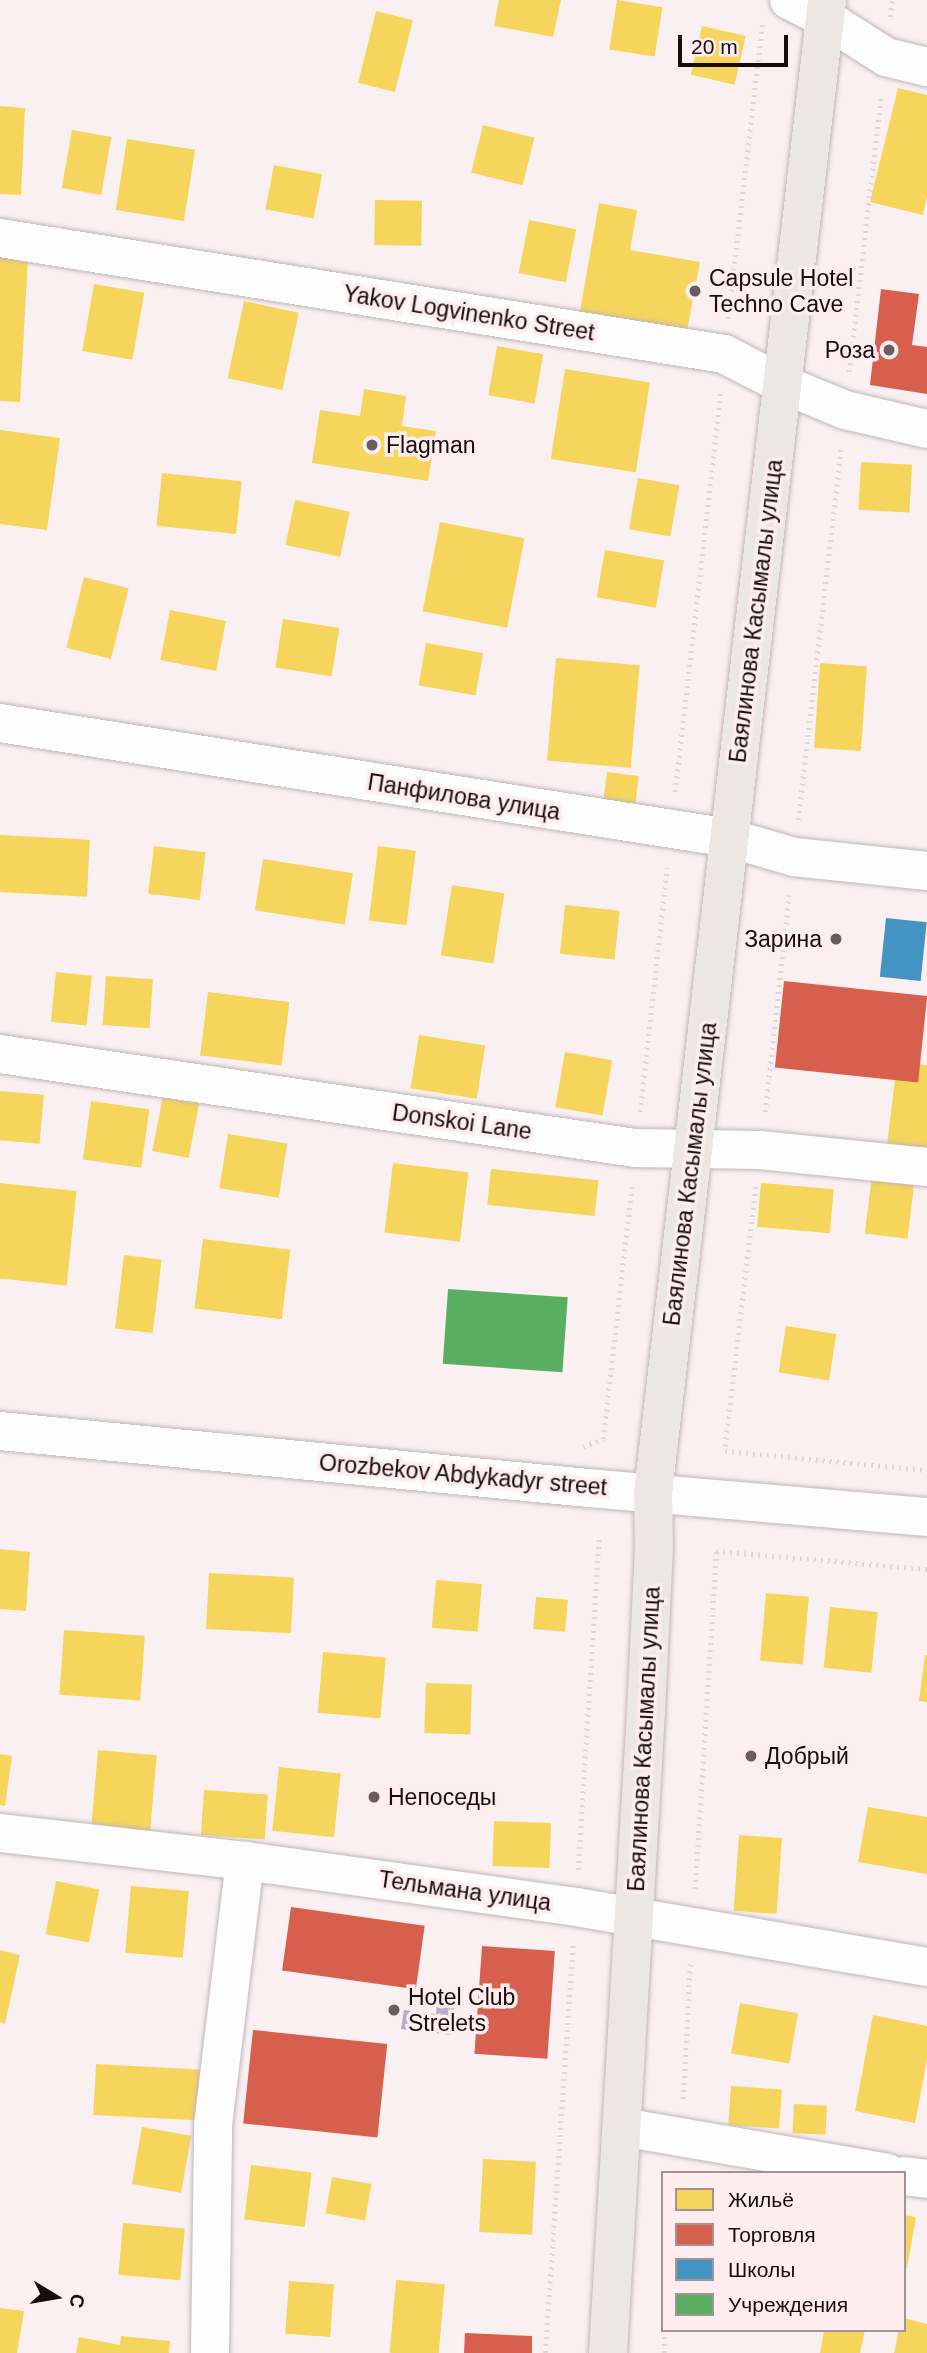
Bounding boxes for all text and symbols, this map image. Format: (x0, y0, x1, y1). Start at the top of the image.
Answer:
scale bar (682, 21, 792, 65)
text: 20 m (691, 35, 738, 58)
place label: Capsule Hotel Techno Cave (709, 264, 853, 318)
street label: Yakov Logvinenko Street (341, 280, 597, 346)
marker: Capsule Hotel Techno Cave (687, 283, 703, 299)
place label: Роза (825, 336, 875, 364)
marker: Роза (881, 342, 897, 358)
place label: Flagman (386, 431, 475, 459)
marker: Flagman (364, 437, 380, 453)
street label: Баялинова Касымалы улица (724, 458, 788, 764)
street label: Панфилова улица (366, 768, 562, 826)
place label: Зарина (744, 925, 822, 953)
marker: Зарина (828, 931, 844, 947)
street label: Баялинова Касымалы улица (658, 1021, 722, 1327)
street label: Donskoi Lane (390, 1099, 534, 1145)
street label: Orozbekov Abdykadyr street (317, 1449, 609, 1501)
street label: Баялинова Касымалы улица (622, 1586, 666, 1892)
place label: Добрый (765, 1742, 849, 1770)
marker: Добрый (743, 1748, 759, 1764)
place label: Непоседы (388, 1783, 496, 1811)
marker: Непоседы (366, 1789, 382, 1805)
street label: Тельмана улица (377, 1865, 553, 1917)
place label: Hotel Club Strelets (408, 1983, 515, 2037)
marker: Hotel Club Strelets (386, 2002, 402, 2018)
legend (661, 2171, 906, 2332)
text: Жильё (728, 2188, 794, 2211)
text: Торговля (728, 2223, 816, 2246)
text: Школы (728, 2258, 795, 2281)
north arrow (21, 2262, 91, 2332)
text: С (65, 2292, 89, 2310)
text: Учреждения (728, 2293, 848, 2316)

